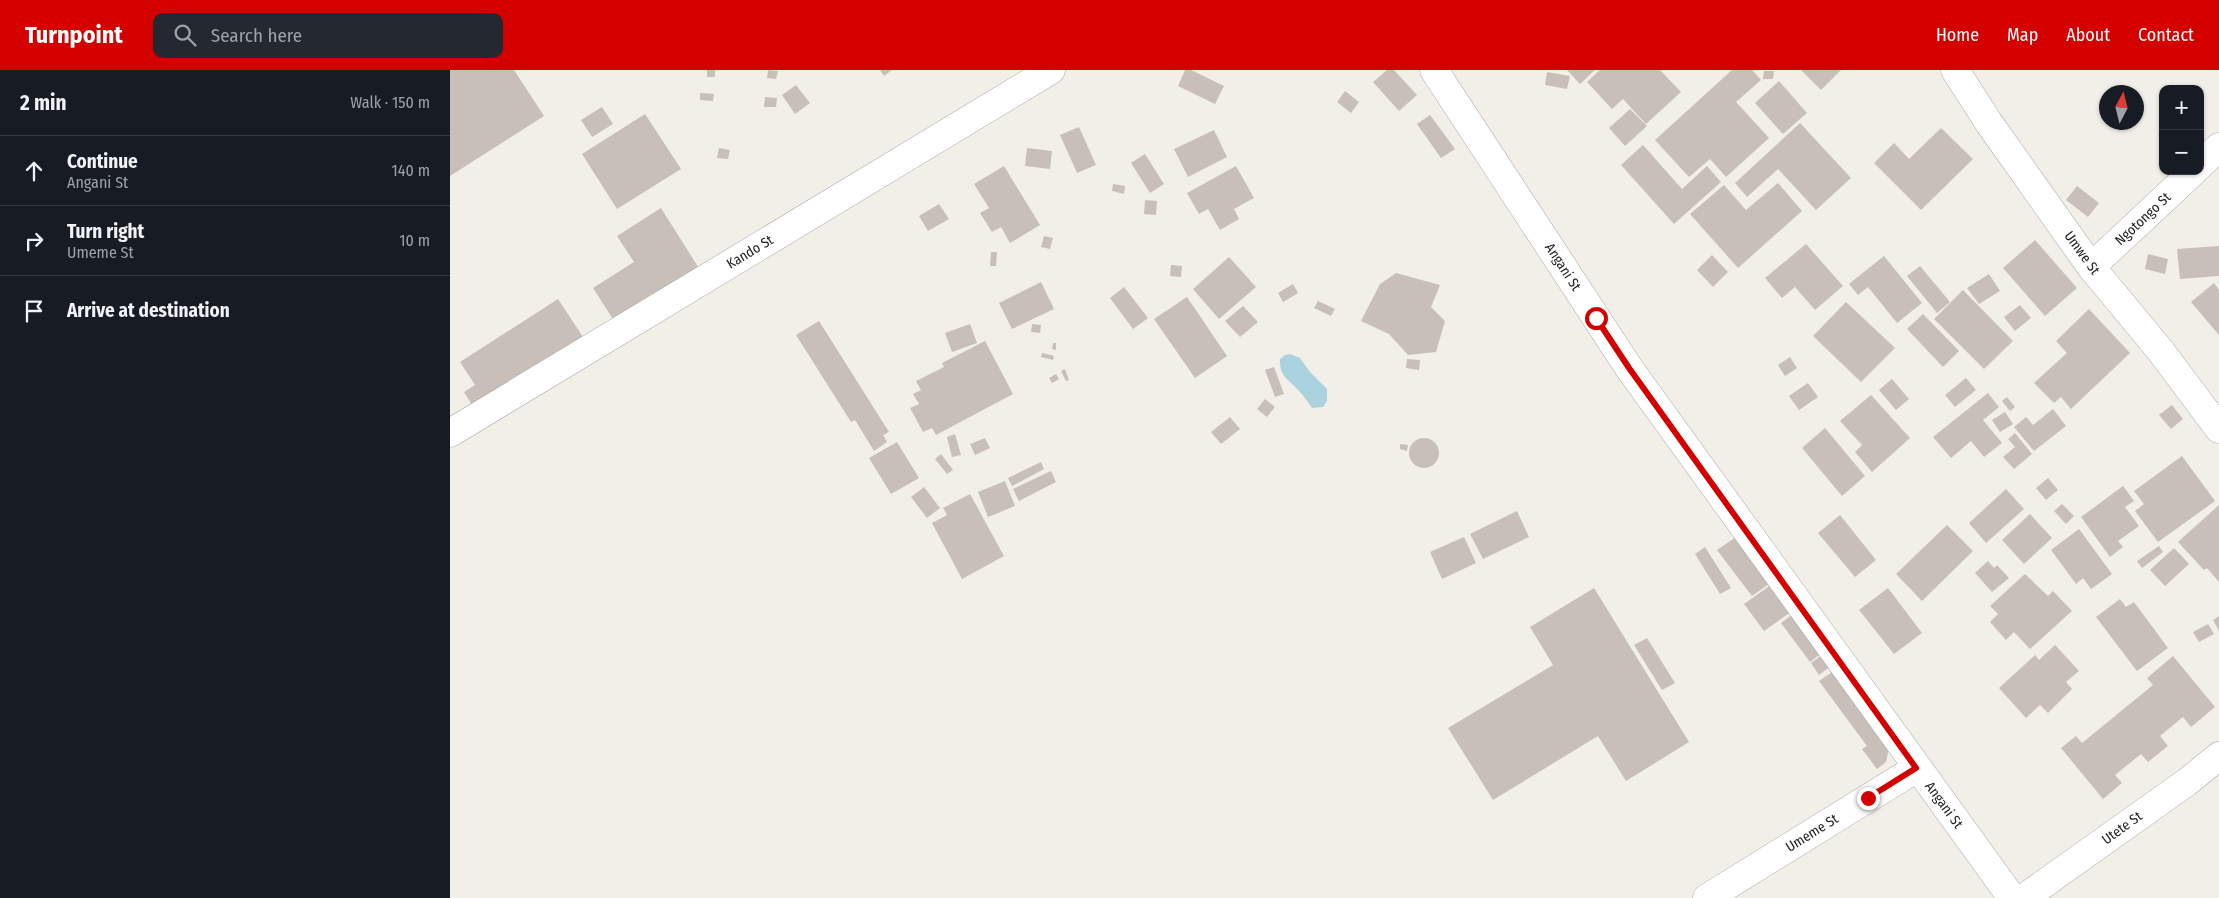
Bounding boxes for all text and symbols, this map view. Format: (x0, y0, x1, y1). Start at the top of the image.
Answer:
search box (153, 13, 503, 58)
text: Turnpoint (25, 21, 123, 49)
icon: search (171, 21, 199, 49)
text: Search here (211, 24, 302, 47)
text: Home (1936, 24, 1979, 46)
text: Map (2007, 24, 2038, 46)
text: About (2066, 24, 2110, 46)
text: Contact (2138, 24, 2194, 46)
north arrow (2099, 85, 2144, 130)
map controls (2159, 85, 2204, 175)
button: + (2159, 85, 2204, 130)
text: 2 min (20, 90, 67, 116)
text: Walk · 150 m (350, 93, 430, 112)
button: − (2159, 130, 2204, 175)
text: Continue (67, 150, 138, 173)
icon: ahead (20, 157, 48, 185)
text: 140 m (392, 161, 430, 180)
text: Angani St (67, 173, 128, 192)
street label: Ngotongo St (2112, 189, 2175, 249)
text: Turn right (67, 220, 144, 243)
icon: right (20, 227, 48, 255)
street label: Umwe St (2060, 228, 2104, 279)
text: 10 m (399, 231, 430, 250)
street label: Kando St (724, 231, 777, 272)
street label: Angani St (1541, 240, 1585, 294)
text: Umeme St (67, 243, 134, 262)
icon: arrive (20, 297, 48, 325)
text: Arrive at destination (67, 299, 230, 322)
route start (1585, 307, 1608, 330)
street label: Angani St (1921, 778, 1967, 832)
route end (1857, 787, 1880, 810)
street label: Utete St (2099, 807, 2146, 848)
street label: Umeme St (1783, 810, 1842, 856)

